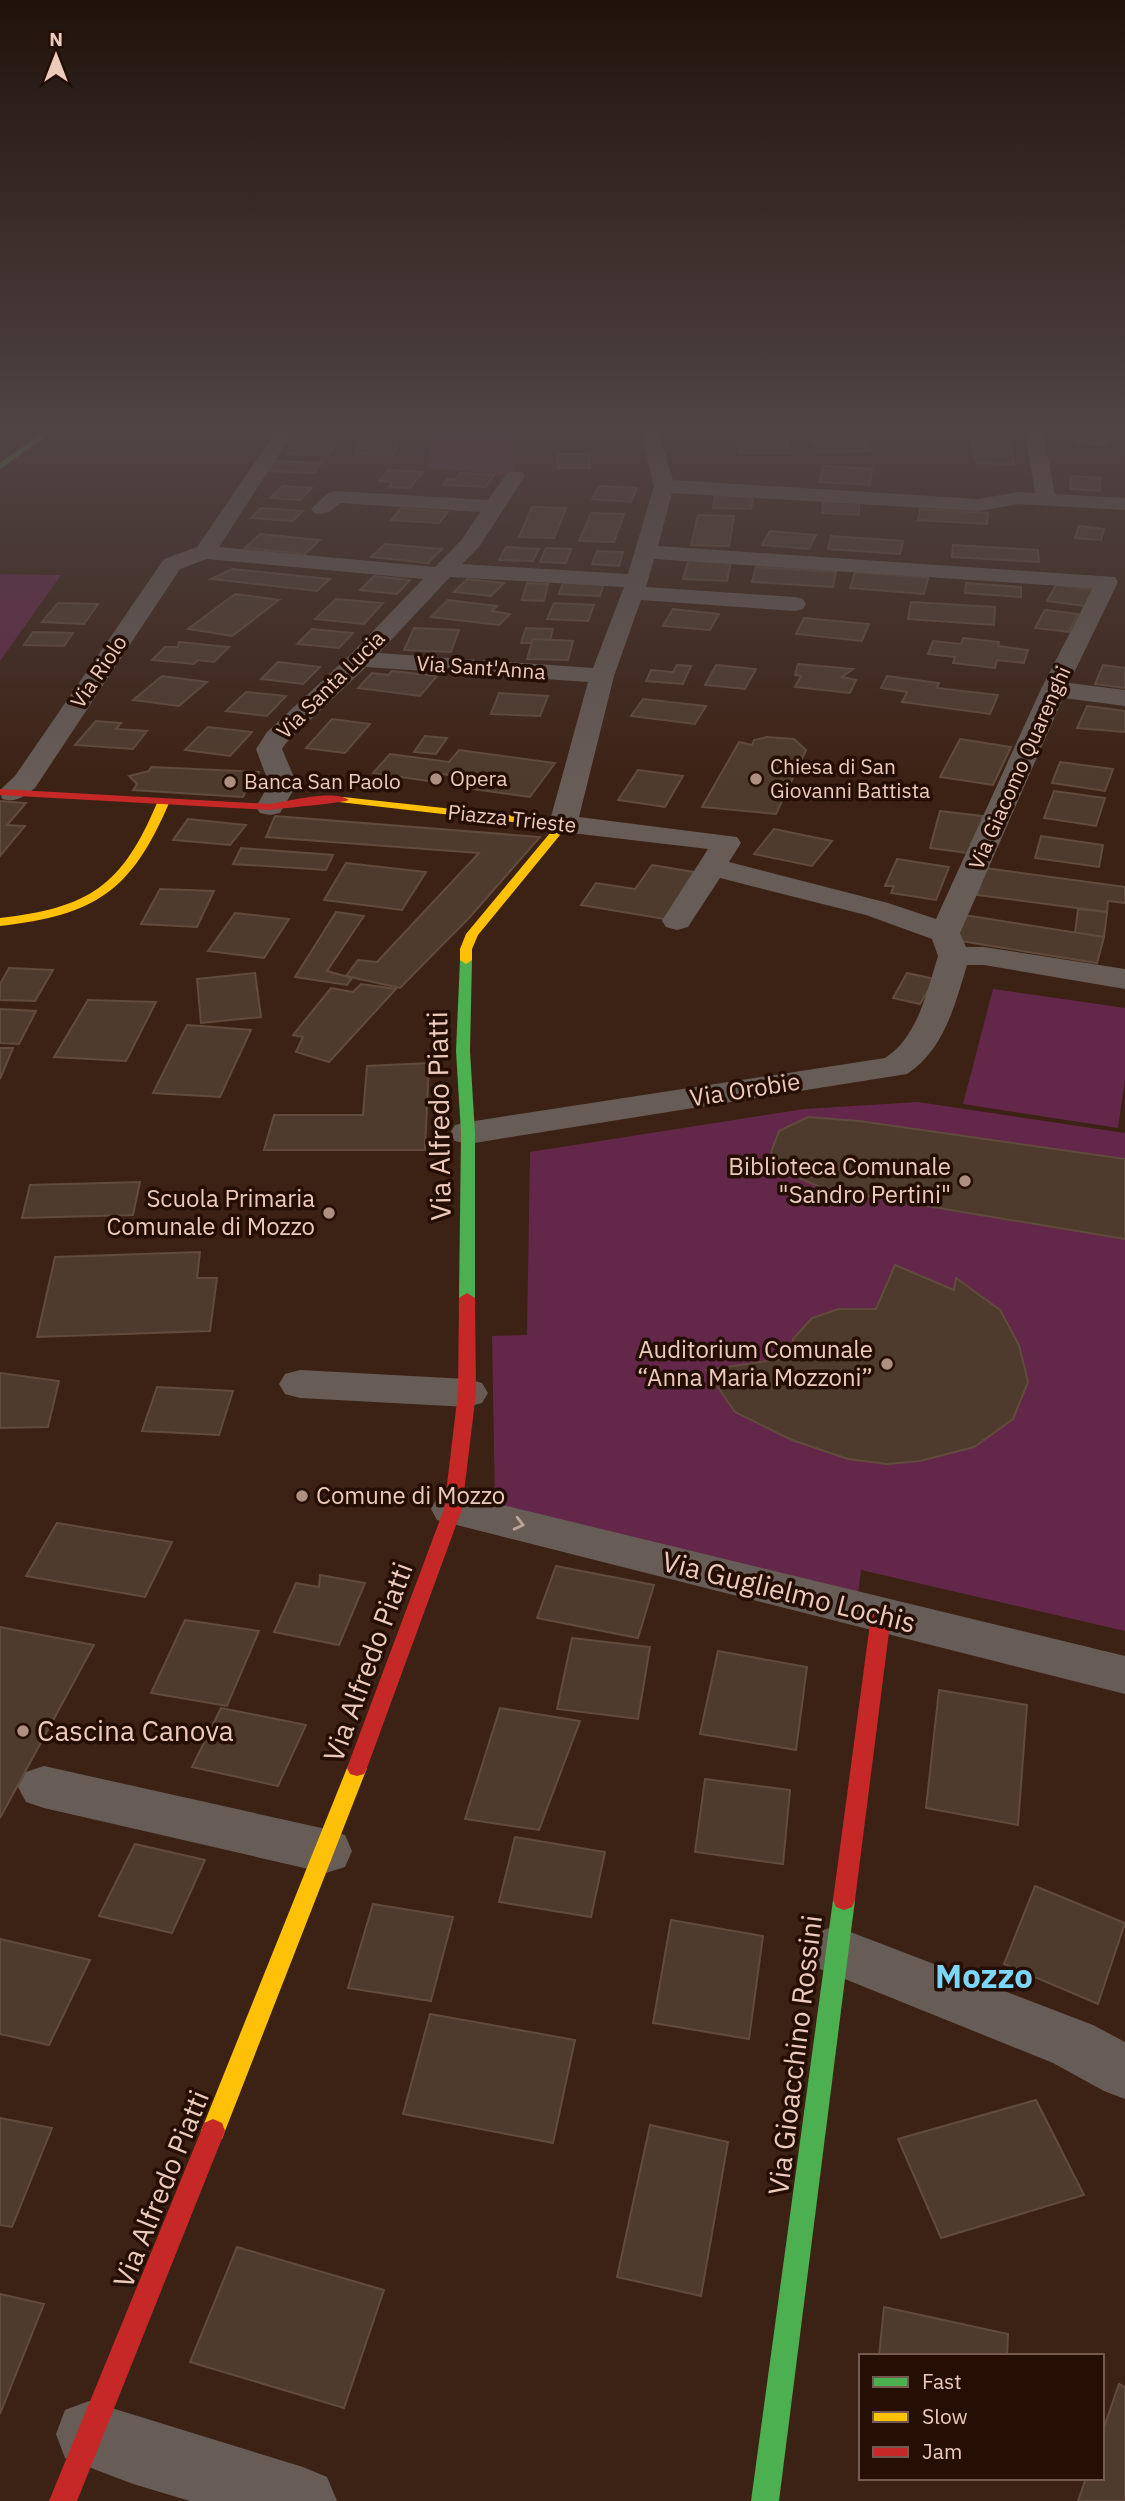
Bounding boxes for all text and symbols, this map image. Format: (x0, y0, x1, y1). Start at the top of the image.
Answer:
north arrow (21, 21, 91, 91)
text: N (49, 27, 63, 51)
street label: Via Santa Lucia (270, 624, 391, 745)
street label: Via Riolo (64, 630, 133, 713)
street label: Via Sant'Anna (416, 649, 547, 685)
street label: Via Giacomo Quarenghi (962, 661, 1077, 874)
place label: Chiesa di San Giovanni Battista (770, 752, 930, 804)
place label: Opera (450, 764, 507, 792)
place label: Banca San Paolo (244, 767, 401, 795)
marker: Opera (428, 771, 444, 787)
marker: Chiesa di San Giovanni Battista (748, 771, 764, 787)
marker: Banca San Paolo (222, 774, 238, 790)
street label: Piazza Trieste (446, 797, 578, 839)
street label: Via Alfredo Piatti (418, 1011, 459, 1221)
street label: Via Orobie (687, 1065, 802, 1114)
place label: Biblioteca Comunale "Sandro Pertini" (728, 1150, 951, 1210)
marker: Biblioteca Comunale "Sandro Pertini" (957, 1173, 973, 1189)
place label: Scuola Primaria Comunale di Mozzo (106, 1182, 315, 1242)
marker: Scuola Primaria Comunale di Mozzo (321, 1205, 337, 1221)
place label: Auditorium Comunale “Anna Maria Mozzoni” (637, 1333, 873, 1393)
marker: Auditorium Comunale “Anna Maria Mozzoni” (879, 1356, 895, 1372)
place label: Comune di Mozzo (316, 1479, 505, 1511)
marker: Comune di Mozzo (294, 1488, 310, 1504)
one-way arrow (513, 1516, 525, 1530)
street label: Via Guglielmo Lochis (658, 1542, 920, 1641)
street label: Via Alfredo Piatti (314, 1557, 421, 1767)
place label: Cascina Canova (37, 1712, 234, 1749)
marker: Cascina Canova (15, 1723, 31, 1739)
street label: Via Gioacchino Rossini (759, 1913, 830, 2197)
district label: Mozzo (935, 1954, 1033, 1997)
street label: Via Alfredo Piatti (104, 2085, 217, 2293)
legend (859, 2354, 1104, 2480)
text: Fast (922, 2367, 962, 2395)
text: Slow (922, 2402, 968, 2430)
text: Jam (922, 2437, 962, 2465)

